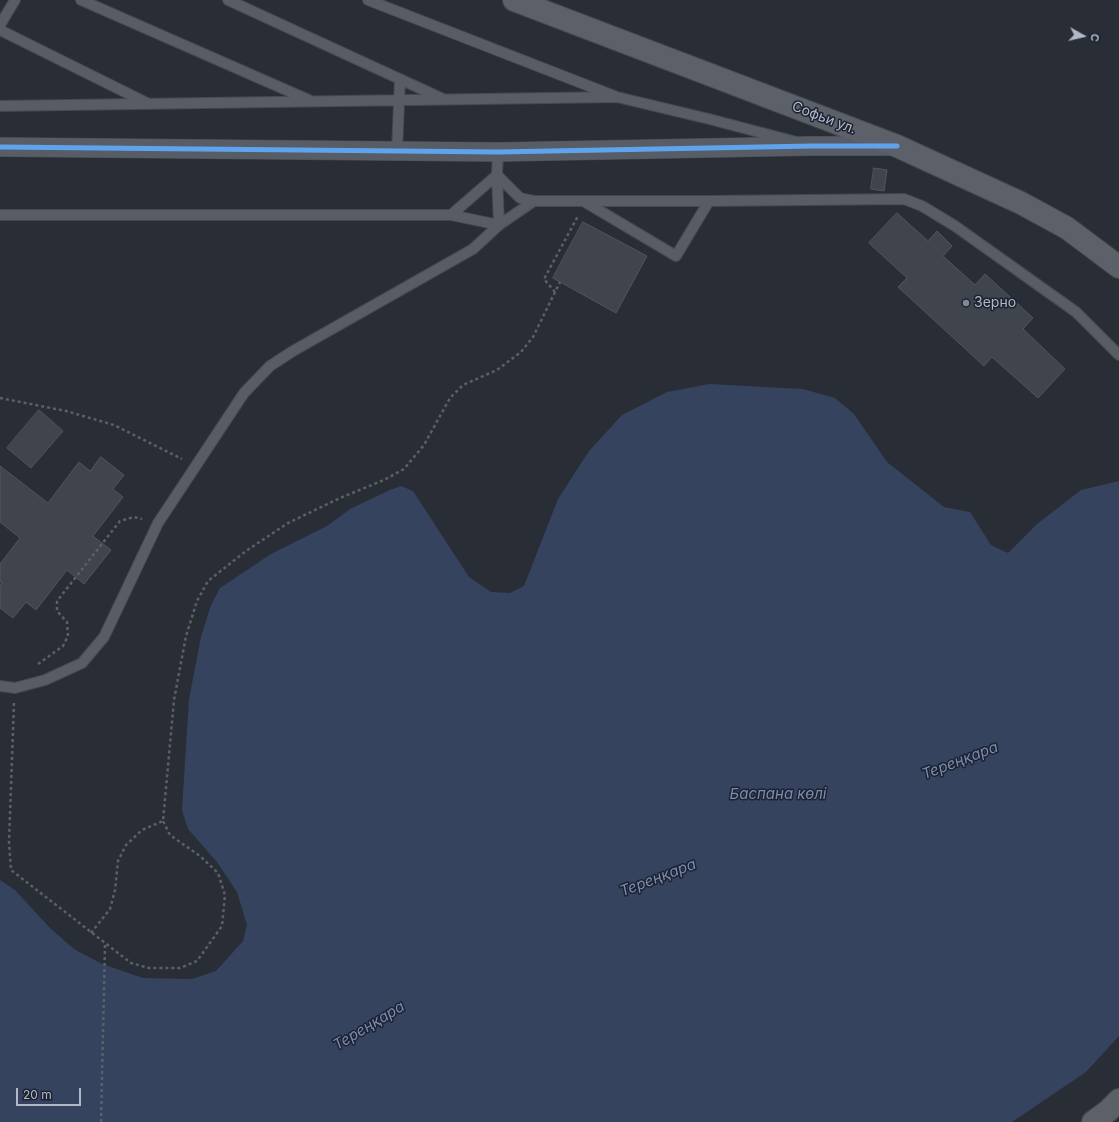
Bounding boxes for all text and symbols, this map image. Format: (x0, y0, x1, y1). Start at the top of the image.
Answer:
north arrow (1063, 16, 1103, 56)
text: С (1087, 33, 1102, 43)
street label: Софьи ул. (789, 98, 859, 138)
place label: Зерно (974, 295, 1016, 311)
marker: Зерно (961, 298, 971, 308)
water label: Тереңқара (919, 738, 1001, 784)
water label: Баспана көлі (730, 785, 826, 803)
water label: Тереңқара (617, 855, 699, 901)
water label: Тереңқара (330, 998, 408, 1054)
scale bar (18, 1080, 83, 1106)
text: 20 m (23, 1087, 52, 1102)

